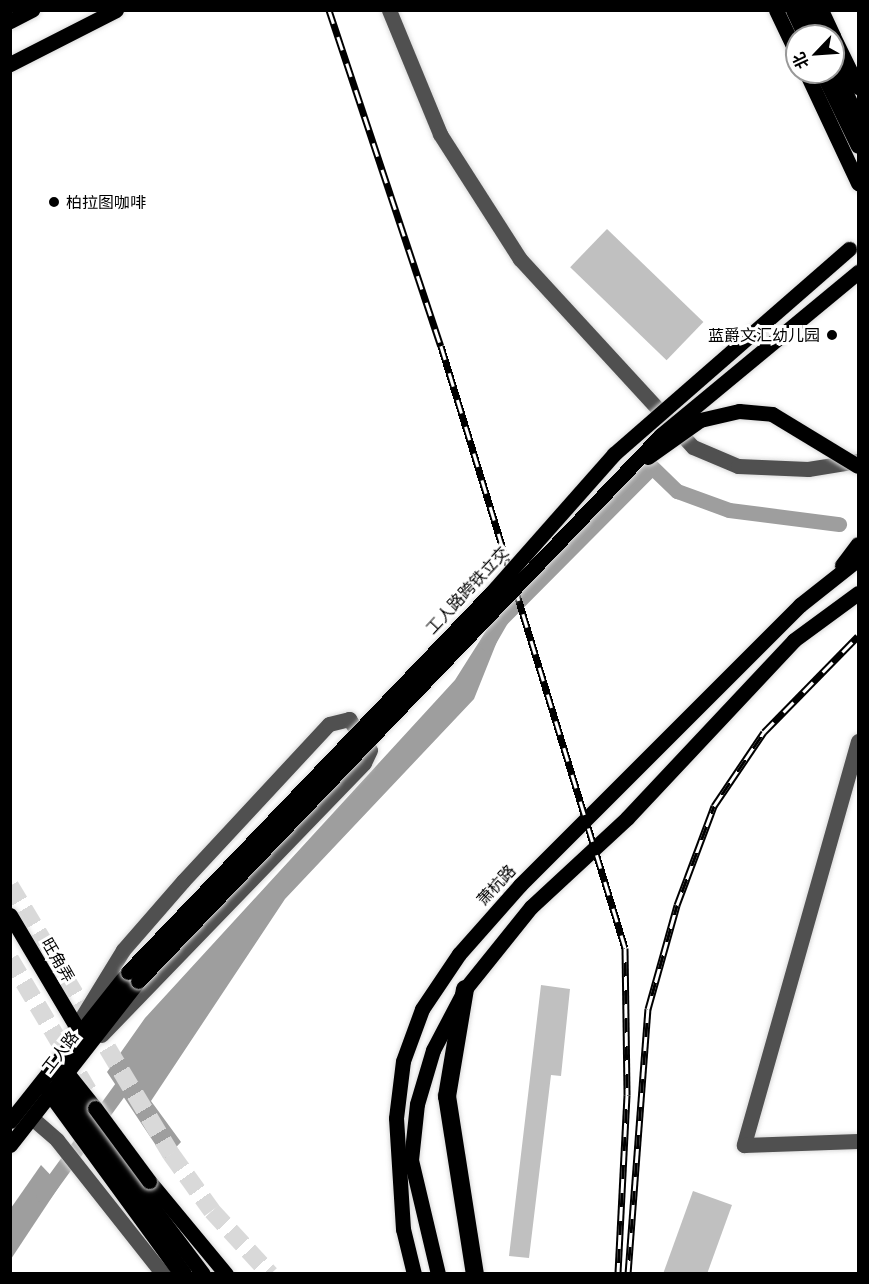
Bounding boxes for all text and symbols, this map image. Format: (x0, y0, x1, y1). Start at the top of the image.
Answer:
north arrow (785, 24, 845, 84)
text: 北 (787, 49, 814, 73)
place label: 柏拉图咖啡 (66, 192, 146, 212)
marker: 柏拉图咖啡 (47, 195, 61, 209)
place label: 蓝爵文汇幼儿园 (708, 325, 820, 345)
marker: 蓝爵文汇幼儿园 (825, 328, 839, 342)
street label: 工人路跨铁立交 (422, 542, 512, 638)
street label: 萧杭路 (473, 861, 519, 909)
street label: 旺角弄 (38, 934, 78, 986)
street label: 工人路 (38, 1027, 82, 1077)

